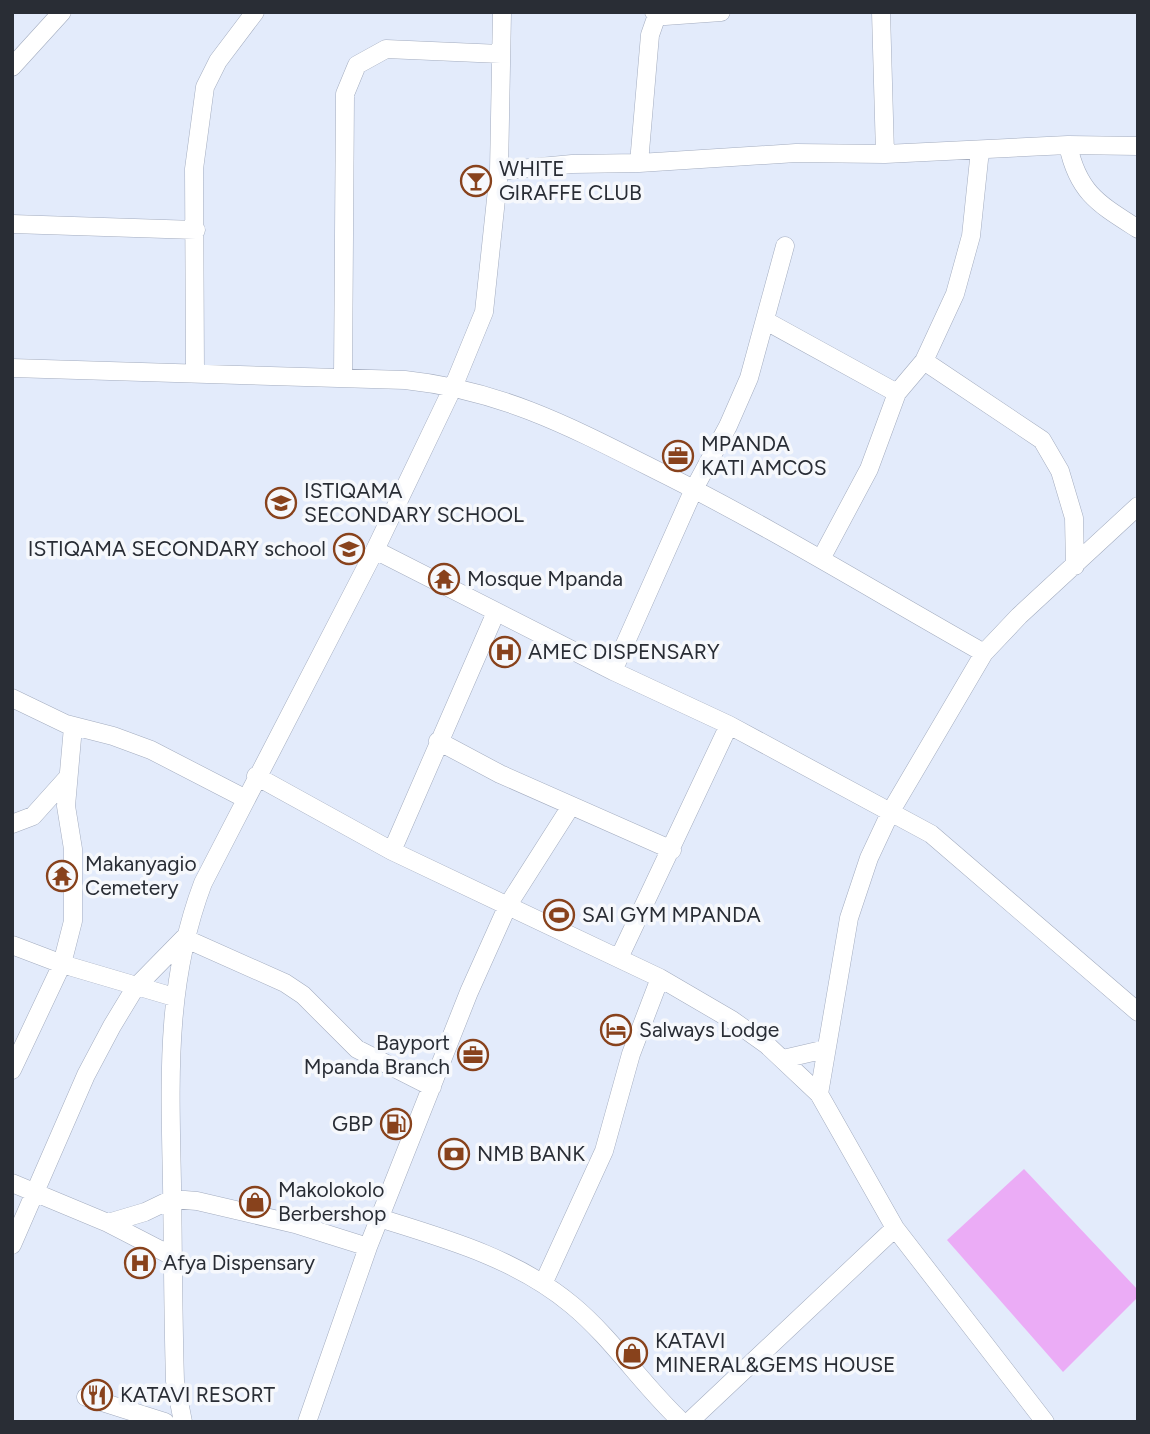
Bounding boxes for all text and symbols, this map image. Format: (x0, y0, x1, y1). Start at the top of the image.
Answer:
place label: WHITE GIRAFFE CLUB (499, 156, 642, 205)
bar icon: WHITE GIRAFFE CLUB (459, 164, 493, 198)
place label: MPANDA KATI AMCOS (701, 431, 827, 480)
office icon: MPANDA KATI AMCOS (661, 439, 695, 473)
place label: ISTIQAMA SECONDARY SCHOOL (304, 478, 524, 527)
school or university icon: ISTIQAMA SECONDARY SCHOOL (264, 486, 298, 520)
school or university icon: ISTIQAMA SECONDARY school (332, 532, 366, 566)
place label: ISTIQAMA SECONDARY school (28, 536, 326, 561)
temple icon: Mosque Mpanda (427, 562, 461, 596)
place label: Mosque Mpanda (467, 566, 623, 591)
hospital icon: AMEC DISPENSARY (488, 635, 522, 669)
place label: AMEC DISPENSARY (528, 639, 720, 664)
place label: Makanyagio Cemetery (85, 851, 197, 900)
temple icon: Makanyagio Cemetery (45, 859, 79, 893)
sports icon: SAI GYM MPANDA (542, 898, 576, 932)
place label: SAI GYM MPANDA (582, 902, 761, 927)
hotel icon: Salways Lodge (599, 1013, 633, 1047)
place label: Salways Lodge (639, 1017, 779, 1042)
place label: Bayport Mpanda Branch (304, 1030, 450, 1079)
office icon: Bayport Mpanda Branch (456, 1038, 490, 1072)
fuel station icon: GBP (379, 1107, 413, 1141)
place label: GBP (332, 1111, 373, 1136)
bank icon: NMB BANK (437, 1137, 471, 1171)
place label: NMB BANK (477, 1141, 585, 1166)
place label: Makolokolo Berbershop (278, 1177, 386, 1226)
shop icon: Makolokolo Berbershop (238, 1185, 272, 1219)
hospital icon: Afya Dispensary (123, 1246, 157, 1280)
place label: Afya Dispensary (163, 1250, 315, 1275)
place label: KATAVI MINERAL&GEMS HOUSE (655, 1328, 895, 1377)
shop icon: KATAVI MINERAL&GEMS HOUSE (615, 1336, 649, 1370)
restaurant icon: KATAVI RESORT (80, 1378, 114, 1412)
place label: KATAVI RESORT (120, 1382, 275, 1407)

